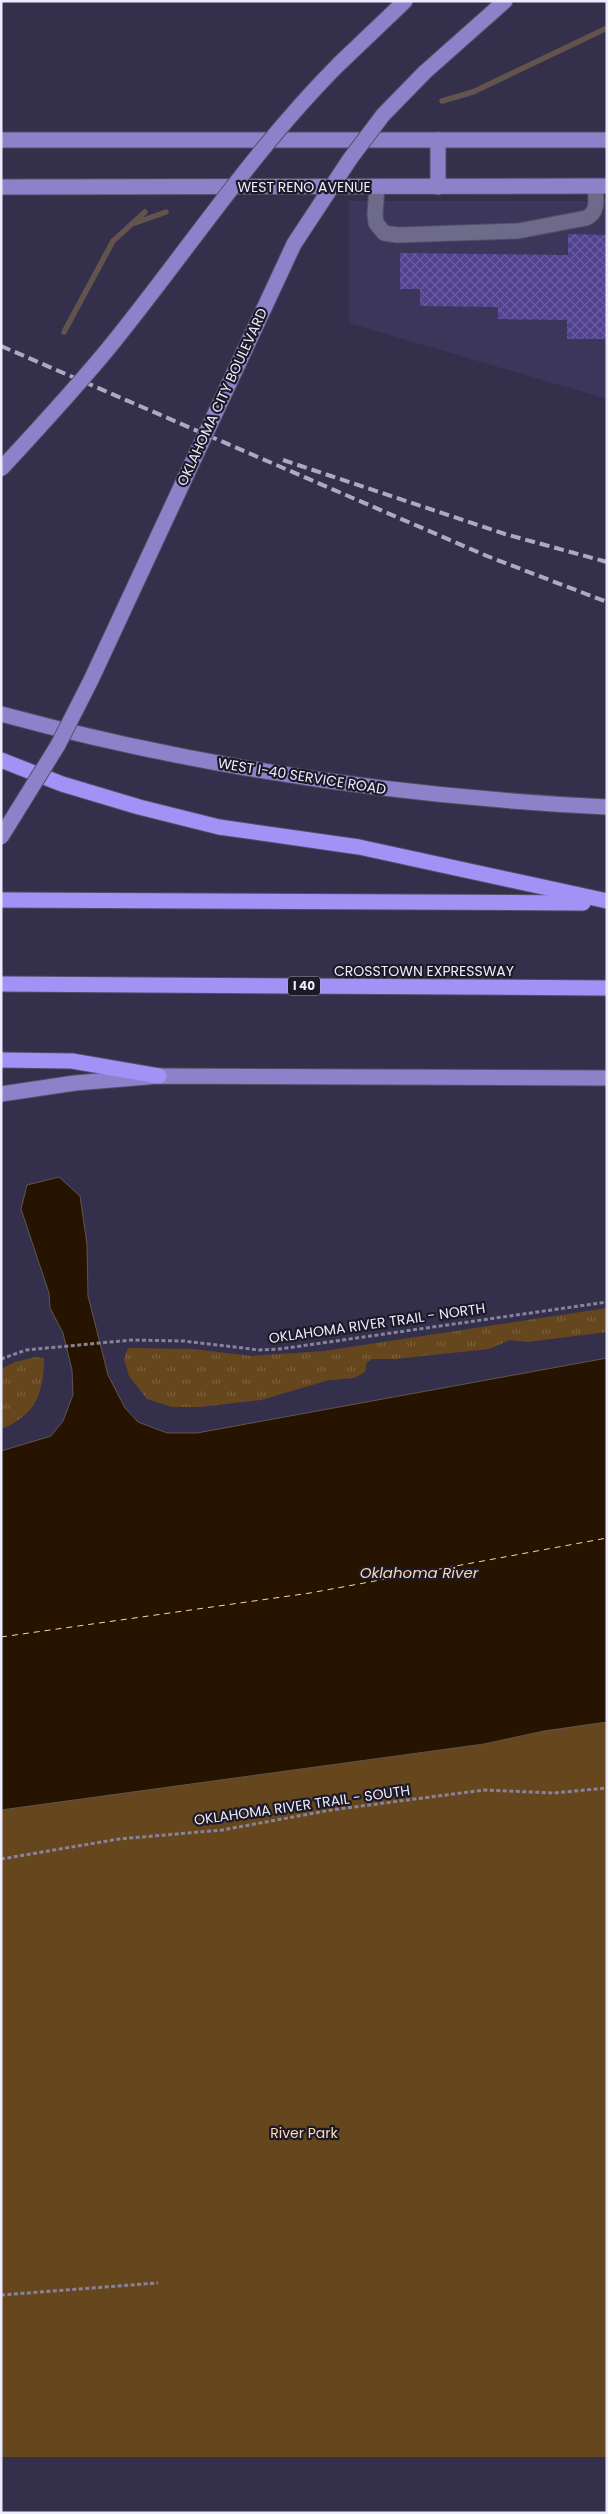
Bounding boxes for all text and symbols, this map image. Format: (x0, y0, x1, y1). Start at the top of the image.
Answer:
street label: WEST RENO AVENUE (237, 177, 371, 197)
street label: OKLAHOMA CITY BOULEVARD (172, 305, 272, 489)
street label: WEST I-40 SERVICE ROAD (216, 753, 388, 799)
street label: CROSSTOWN EXPRESSWAY (334, 961, 514, 981)
road number: I 40 (288, 976, 320, 996)
street label: OKLAHOMA RIVER TRAIL - NORTH (267, 1298, 487, 1348)
water label: Oklahoma River (360, 1562, 479, 1583)
street label: OKLAHOMA RIVER TRAIL - SOUTH (193, 1780, 411, 1830)
park label: River Park (270, 2123, 339, 2143)

